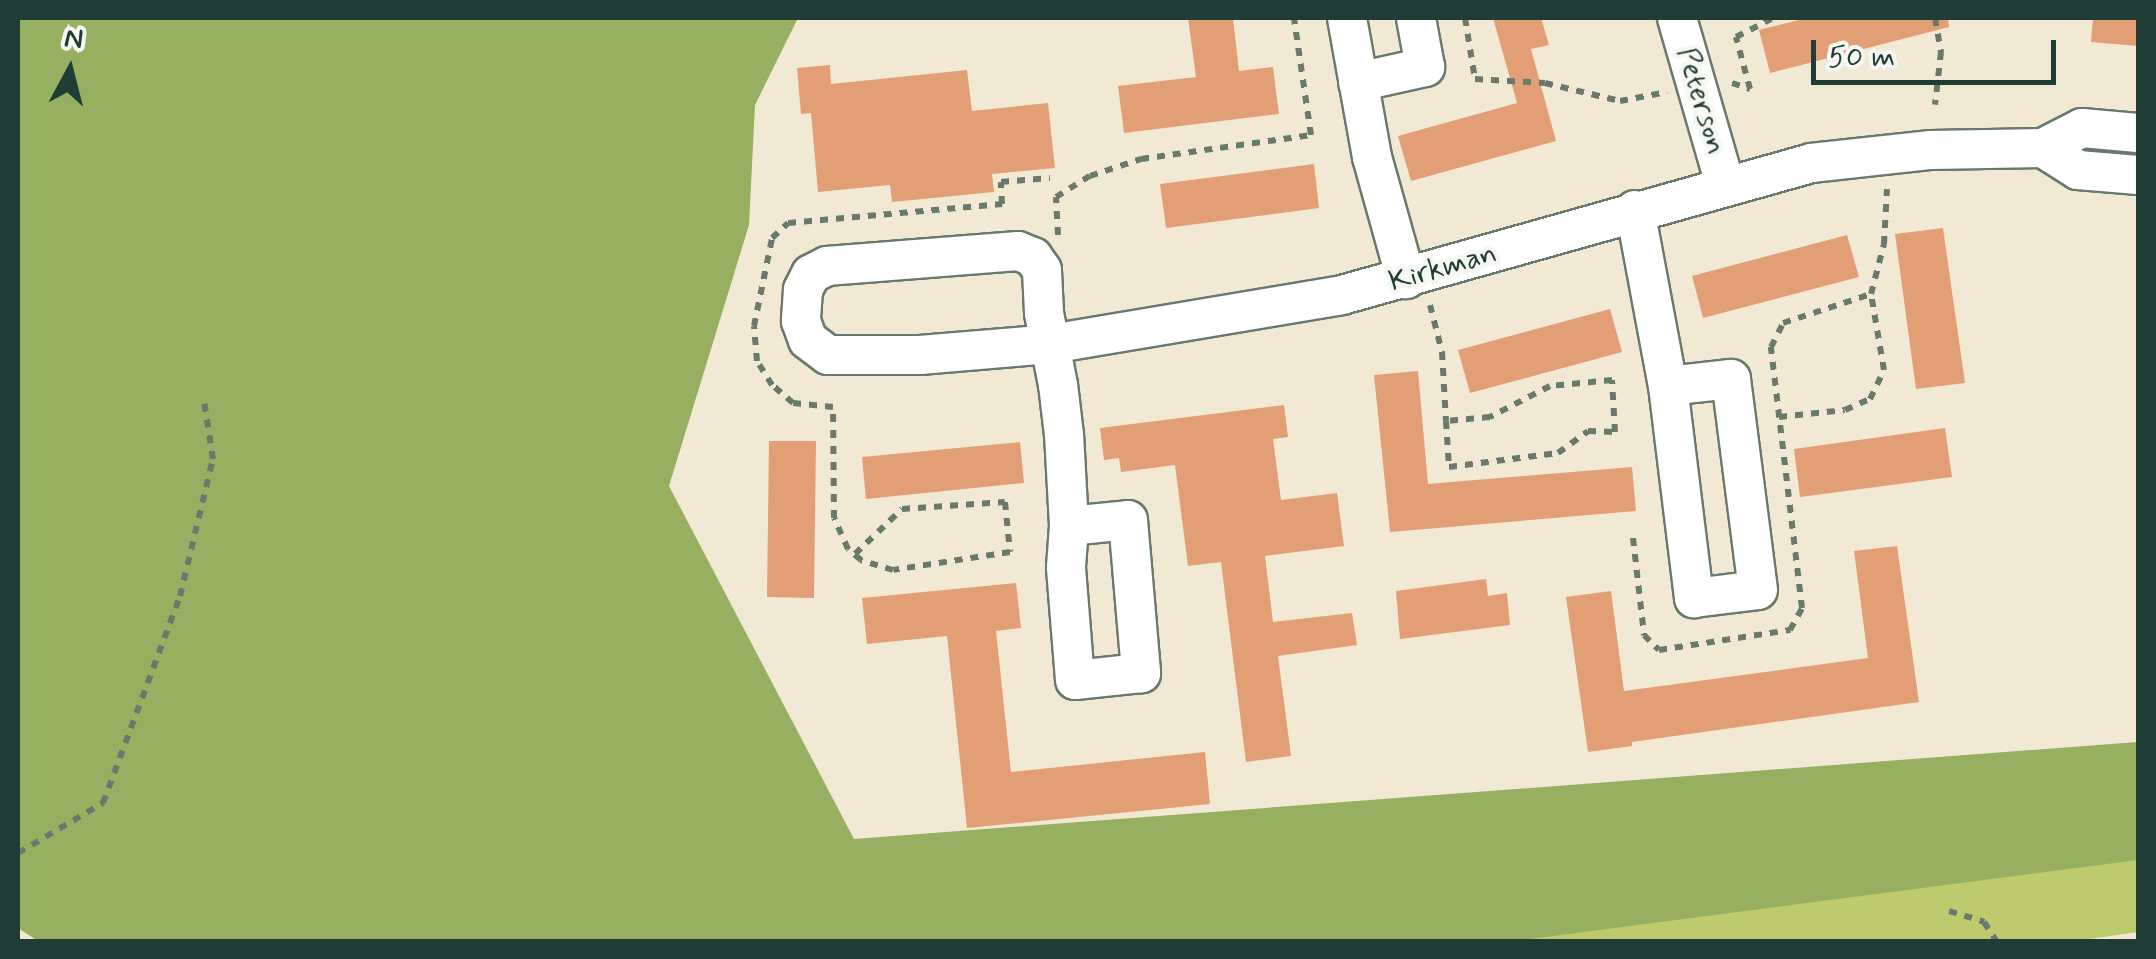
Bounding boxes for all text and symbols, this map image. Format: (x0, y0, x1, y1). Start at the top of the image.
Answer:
north arrow (20, 20, 120, 120)
text: N (62, 20, 85, 59)
scale bar (1816, 20, 2061, 82)
text: 50 m (1828, 38, 1895, 77)
street label: Peterson (1669, 43, 1733, 159)
street label: Kirkman (1385, 235, 1501, 301)

